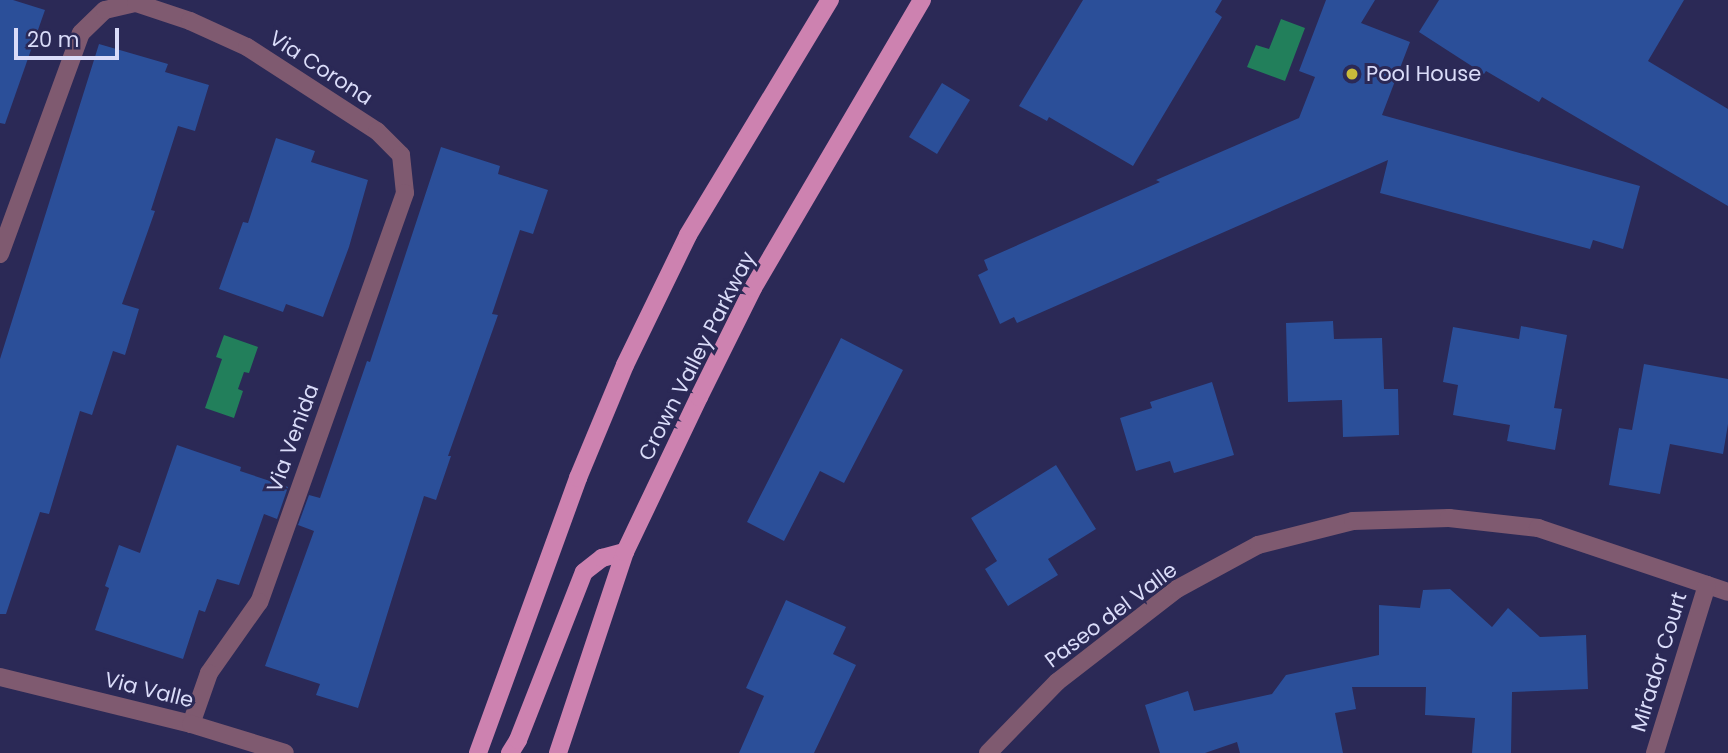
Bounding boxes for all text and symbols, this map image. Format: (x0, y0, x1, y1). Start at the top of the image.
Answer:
scale bar (18, 14, 122, 58)
text: 20 m (27, 25, 80, 54)
street label: Via Corona (265, 25, 377, 111)
place label: Pool House (1366, 61, 1481, 87)
marker: Pool House (1344, 66, 1360, 82)
street label: Crown Valley Parkway (633, 247, 761, 465)
street label: Via Venida (262, 380, 324, 496)
street label: Paseo del Valle (1040, 557, 1182, 673)
street label: Mirador Court (1626, 589, 1692, 735)
street label: Via Valle (102, 667, 196, 713)

